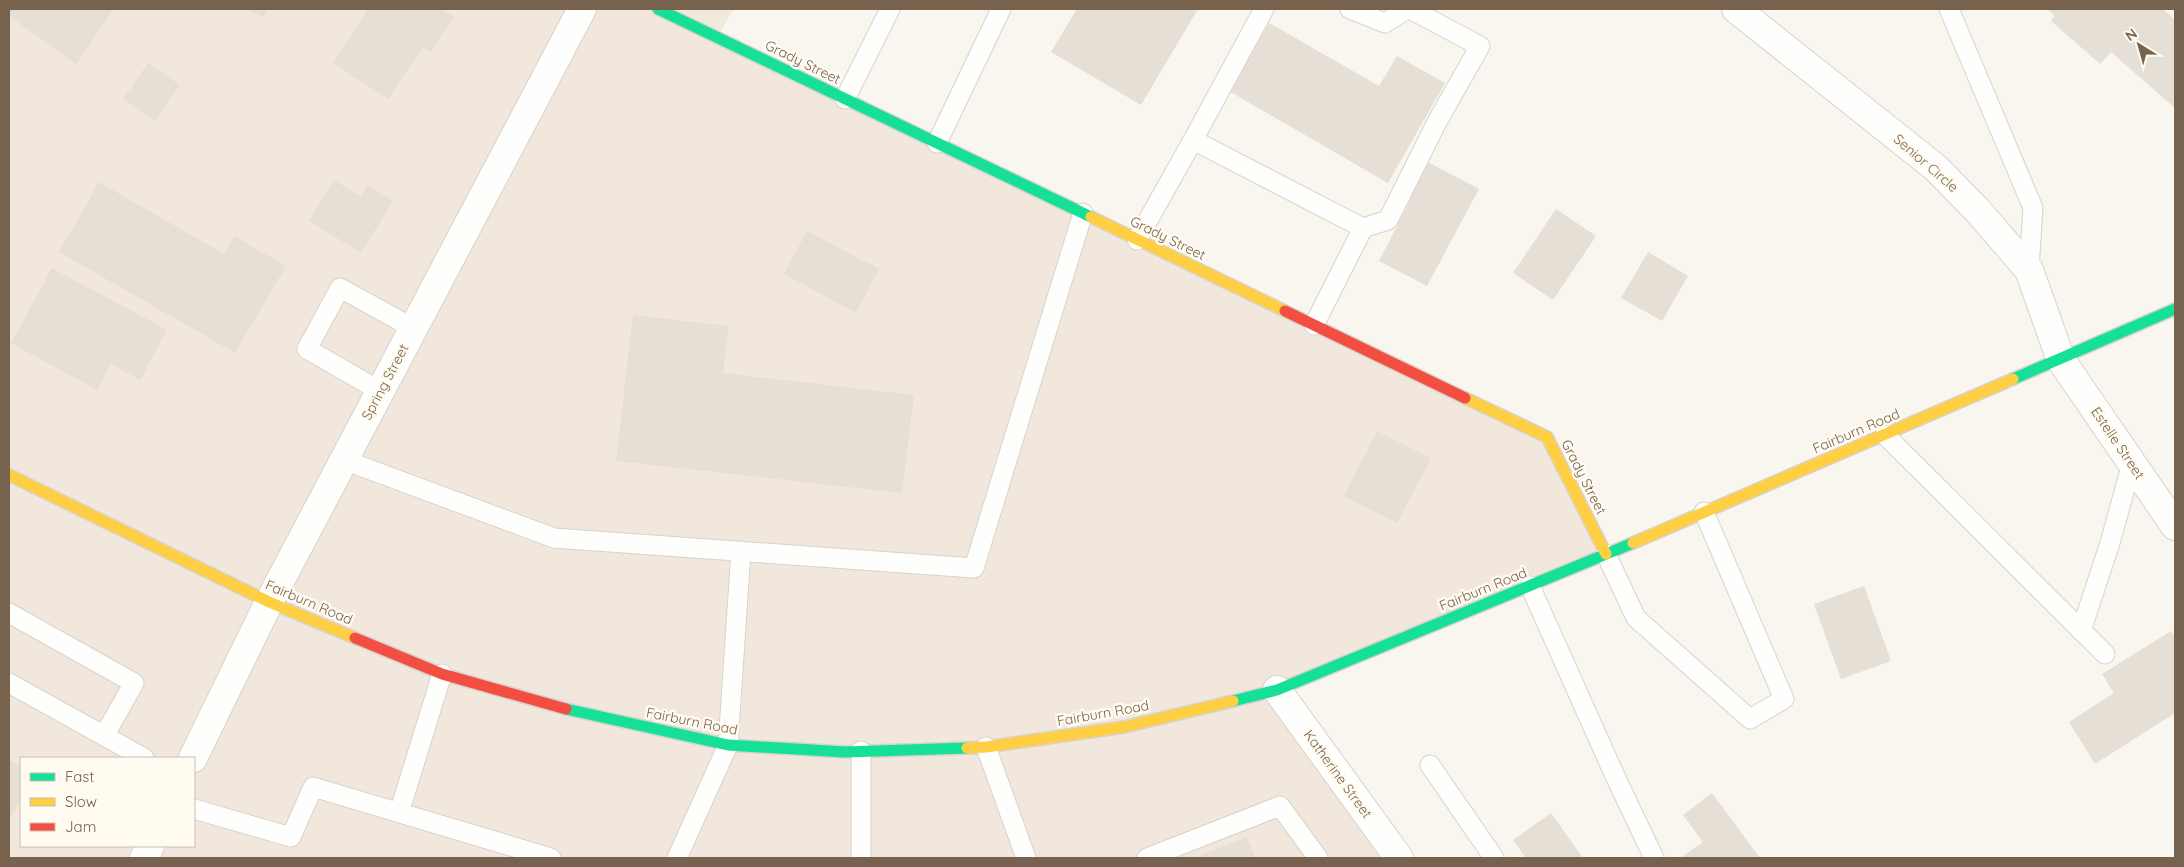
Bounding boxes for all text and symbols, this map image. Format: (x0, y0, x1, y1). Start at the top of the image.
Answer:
north arrow (2114, 20, 2164, 70)
text: N (2122, 24, 2141, 45)
street label: Grady Street (762, 36, 844, 88)
street label: Senior Circle (1890, 130, 1962, 196)
street label: Grady Street (1127, 212, 1209, 264)
street label: Spring Street (357, 341, 413, 423)
street label: Estelle Street (2087, 403, 2149, 483)
street label: Fairburn Road (1810, 405, 1902, 457)
street label: Grady Street (1557, 436, 1611, 518)
street label: Fairburn Road (1437, 563, 1529, 615)
street label: Fairburn Road (263, 576, 355, 628)
street label: Fairburn Road (1056, 696, 1150, 730)
street label: Fairburn Road (645, 703, 739, 739)
street label: Katherine Street (1300, 726, 1376, 822)
legend (20, 757, 195, 847)
text: Fast (65, 767, 94, 786)
text: Slow (65, 792, 97, 811)
text: Jam (65, 817, 96, 836)

